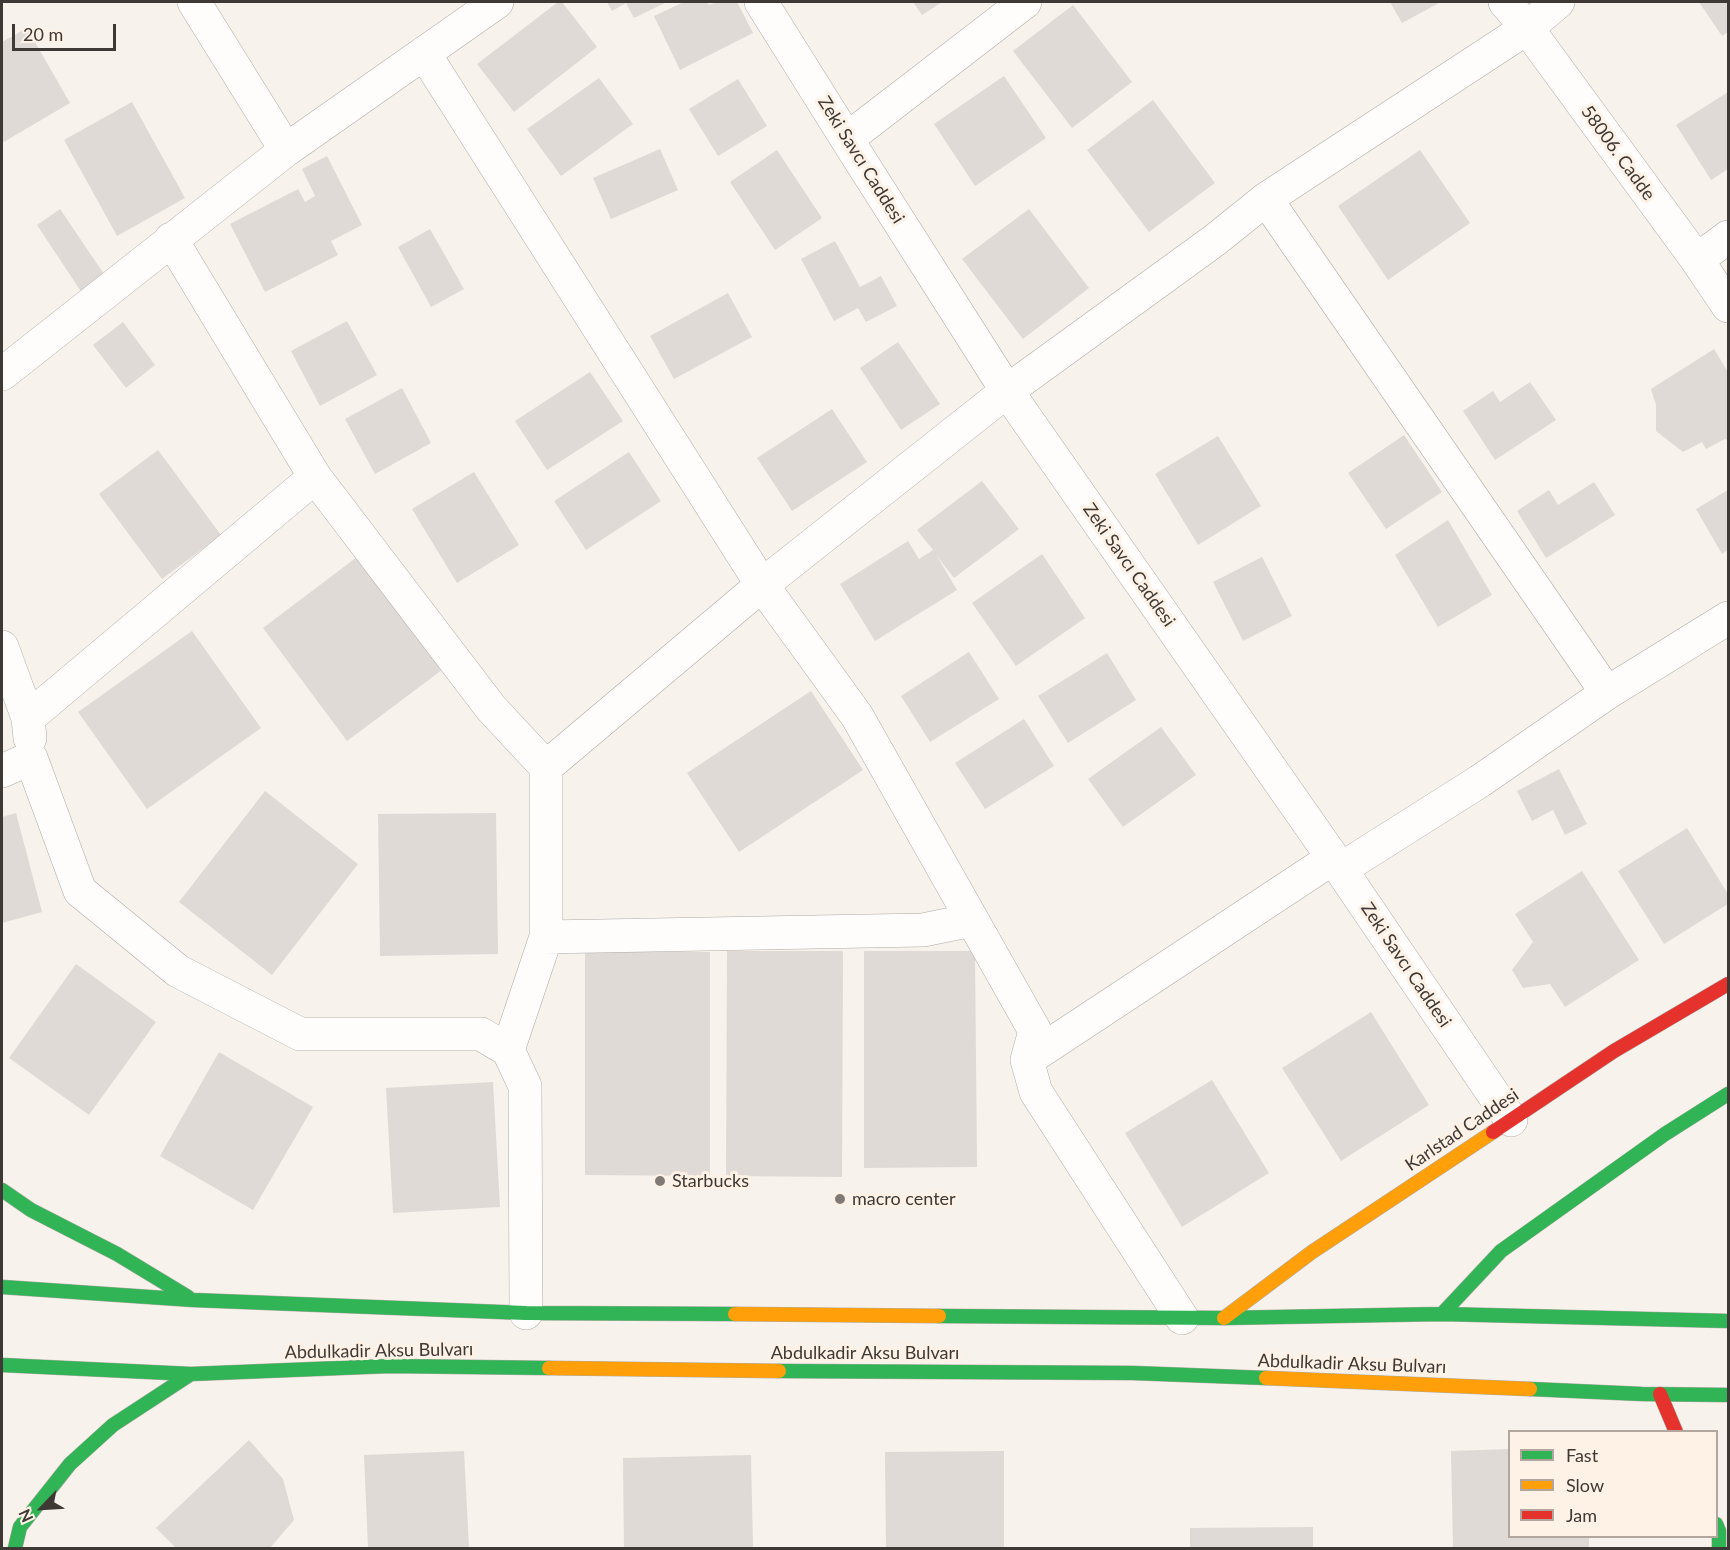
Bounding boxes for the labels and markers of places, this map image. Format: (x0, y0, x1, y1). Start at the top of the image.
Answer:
place label: Starbucks (672, 1170, 749, 1192)
marker: Starbucks (653, 1174, 667, 1188)
place label: macro center (852, 1188, 956, 1210)
marker: macro center (833, 1192, 847, 1206)

